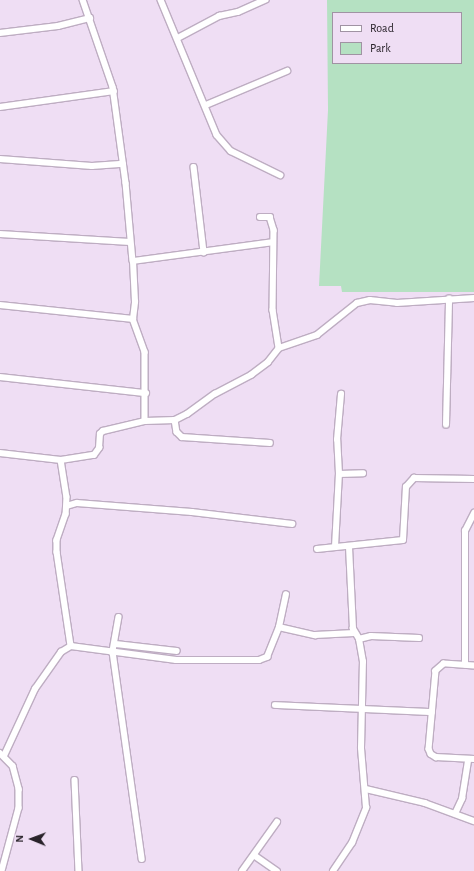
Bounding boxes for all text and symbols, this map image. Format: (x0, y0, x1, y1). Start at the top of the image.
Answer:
legend (332, 12, 462, 64)
text: Road (370, 22, 394, 34)
text: Park (370, 42, 391, 54)
north arrow (12, 819, 52, 859)
text: N (14, 835, 25, 843)

